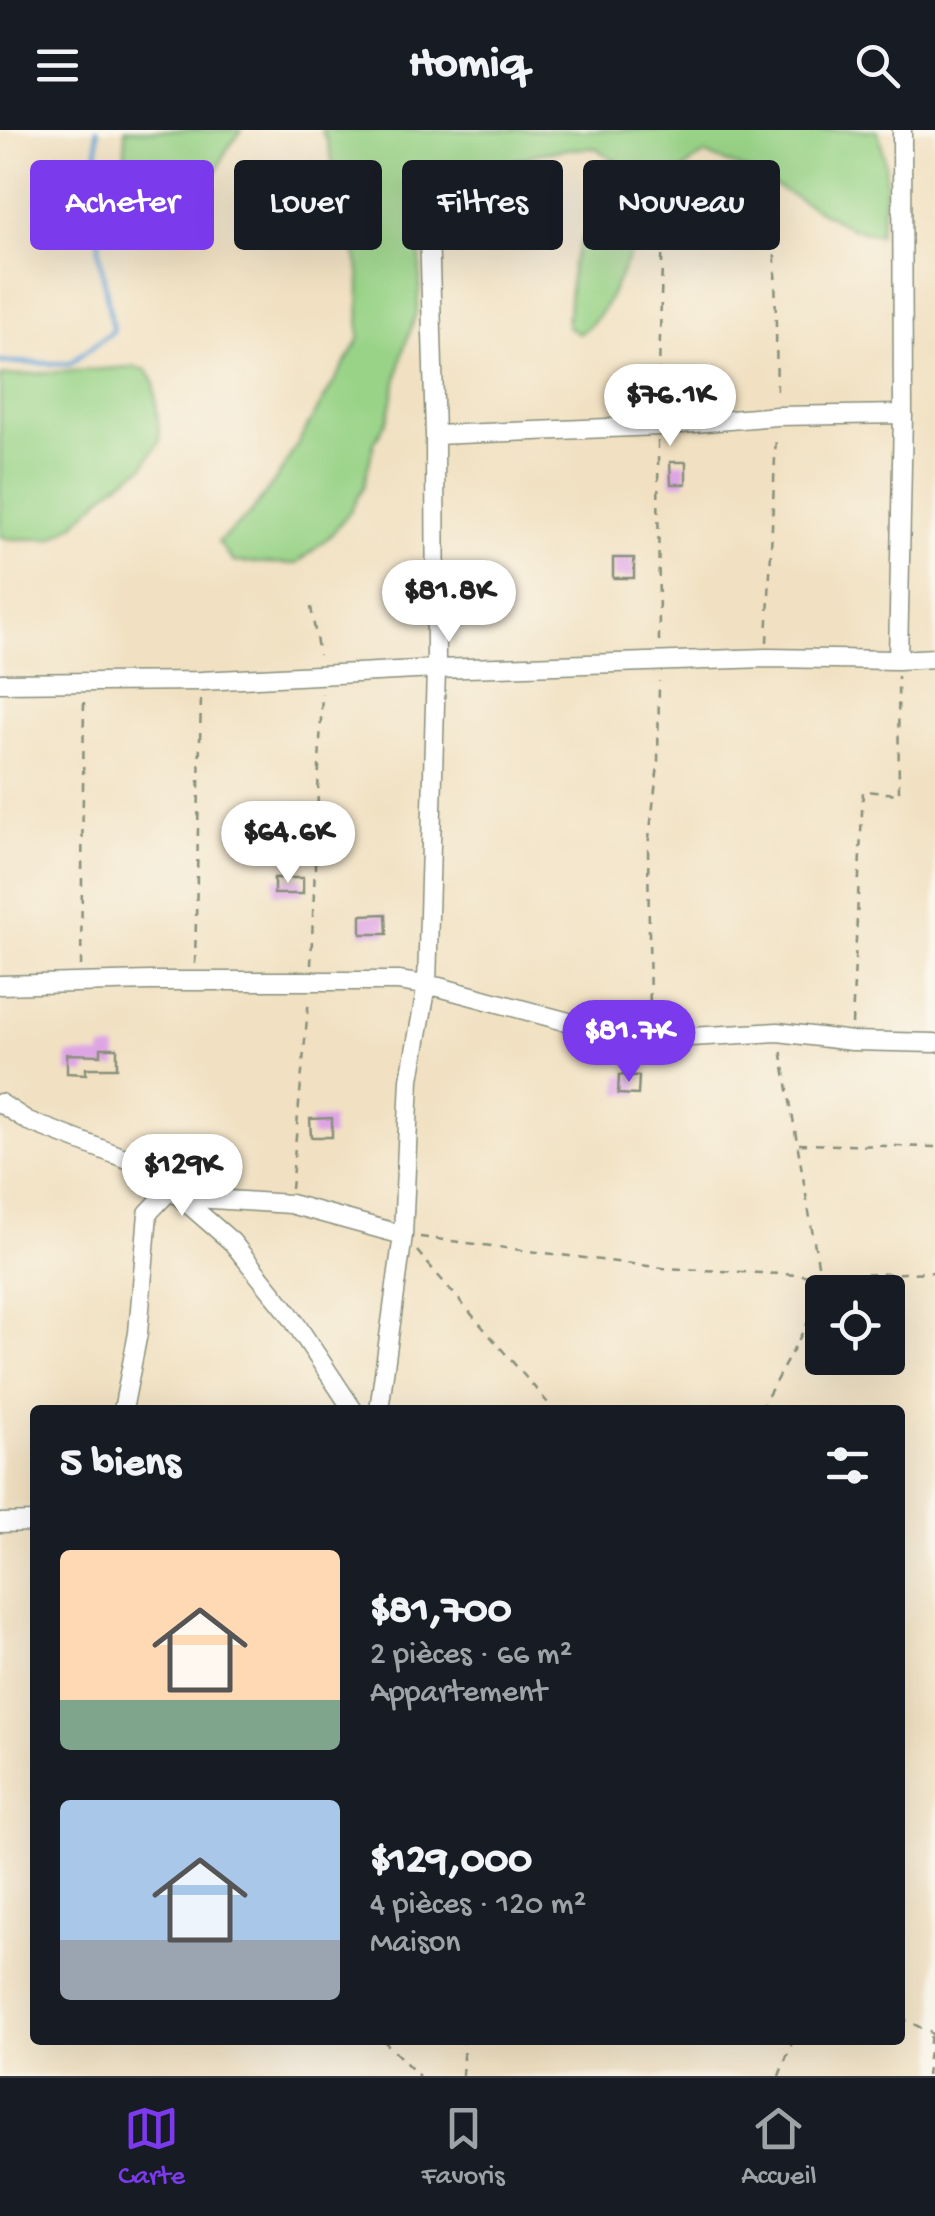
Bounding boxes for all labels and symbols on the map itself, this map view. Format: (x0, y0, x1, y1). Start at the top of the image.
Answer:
pin: $76.1K (589, 364, 751, 449)
pin: $81.8K (368, 560, 530, 645)
pin: $64.6K (207, 801, 369, 886)
pin: $81.7K (548, 1000, 710, 1085)
pin: $129K (112, 1134, 252, 1219)

